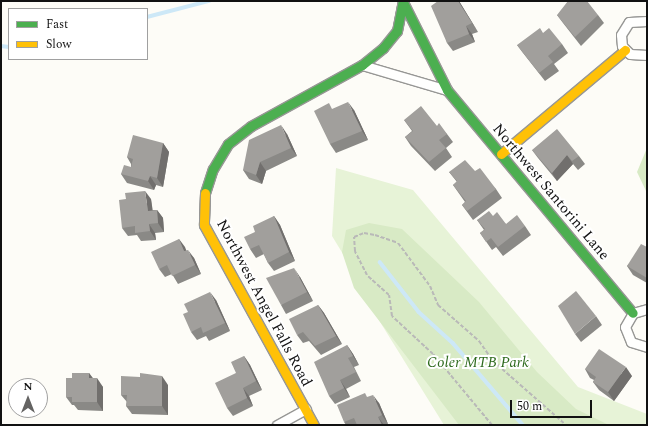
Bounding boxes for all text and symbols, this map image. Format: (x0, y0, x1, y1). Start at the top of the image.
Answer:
legend (8, 8, 148, 60)
text: Fast (46, 15, 68, 34)
text: Slow (46, 35, 71, 54)
street label: Northwest Santorini Lane (489, 120, 613, 264)
street label: Northwest Angel Falls Road (212, 217, 316, 389)
park label: Coler MTB Park (427, 354, 529, 372)
north arrow (8, 378, 48, 418)
text: N (24, 378, 32, 395)
scale bar (512, 392, 594, 418)
text: 50 m (517, 397, 542, 416)

